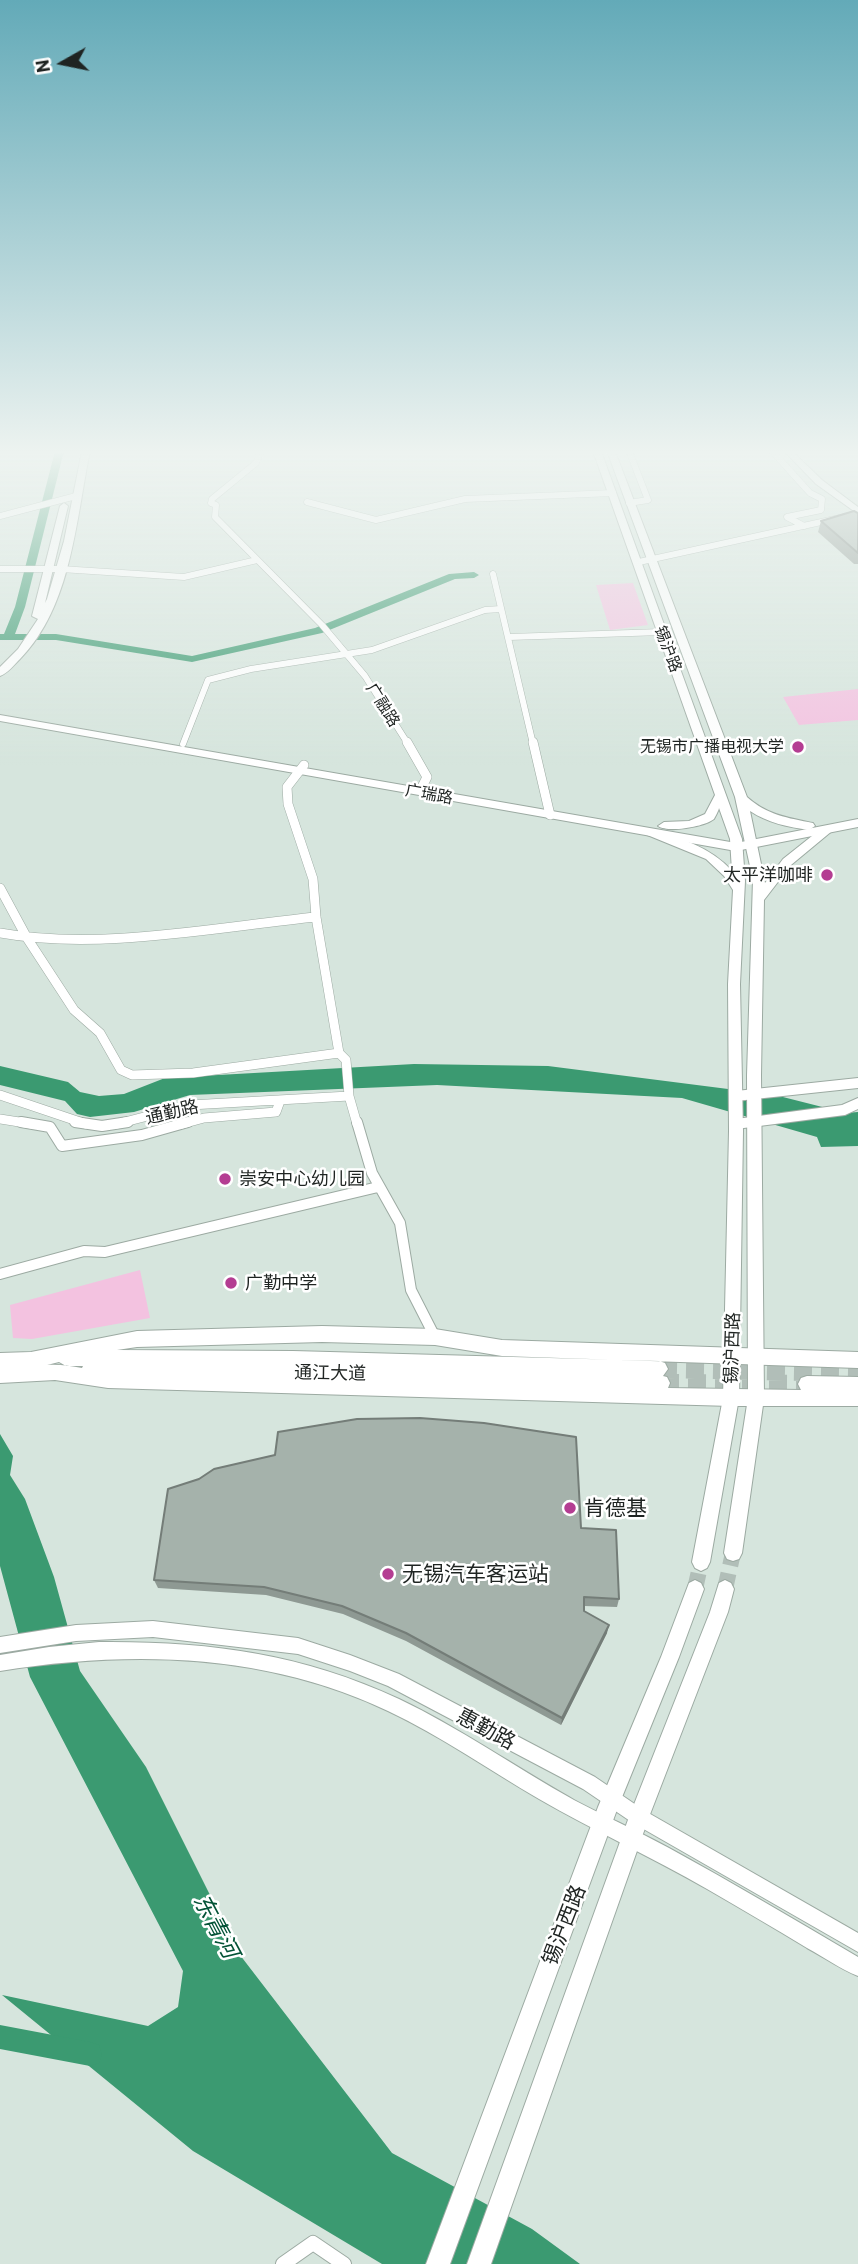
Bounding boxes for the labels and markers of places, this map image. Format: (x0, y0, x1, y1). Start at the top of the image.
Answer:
place label: 无锡市广播电视大学 (640, 737, 784, 757)
marker: 无锡市广播电视大学 (790, 739, 806, 755)
place label: 太平洋咖啡 (723, 864, 813, 886)
marker: 太平洋咖啡 (819, 867, 835, 883)
place label: 崇安中心幼儿园 (239, 1168, 365, 1190)
marker: 崇安中心幼儿园 (217, 1171, 233, 1187)
place label: 广勤中学 (245, 1272, 317, 1294)
marker: 广勤中学 (223, 1275, 239, 1291)
place label: 肯德基 (584, 1495, 647, 1521)
marker: 肯德基 (562, 1500, 578, 1516)
place label: 无锡汽车客运站 (402, 1561, 549, 1587)
marker: 无锡汽车客运站 (380, 1566, 396, 1582)

